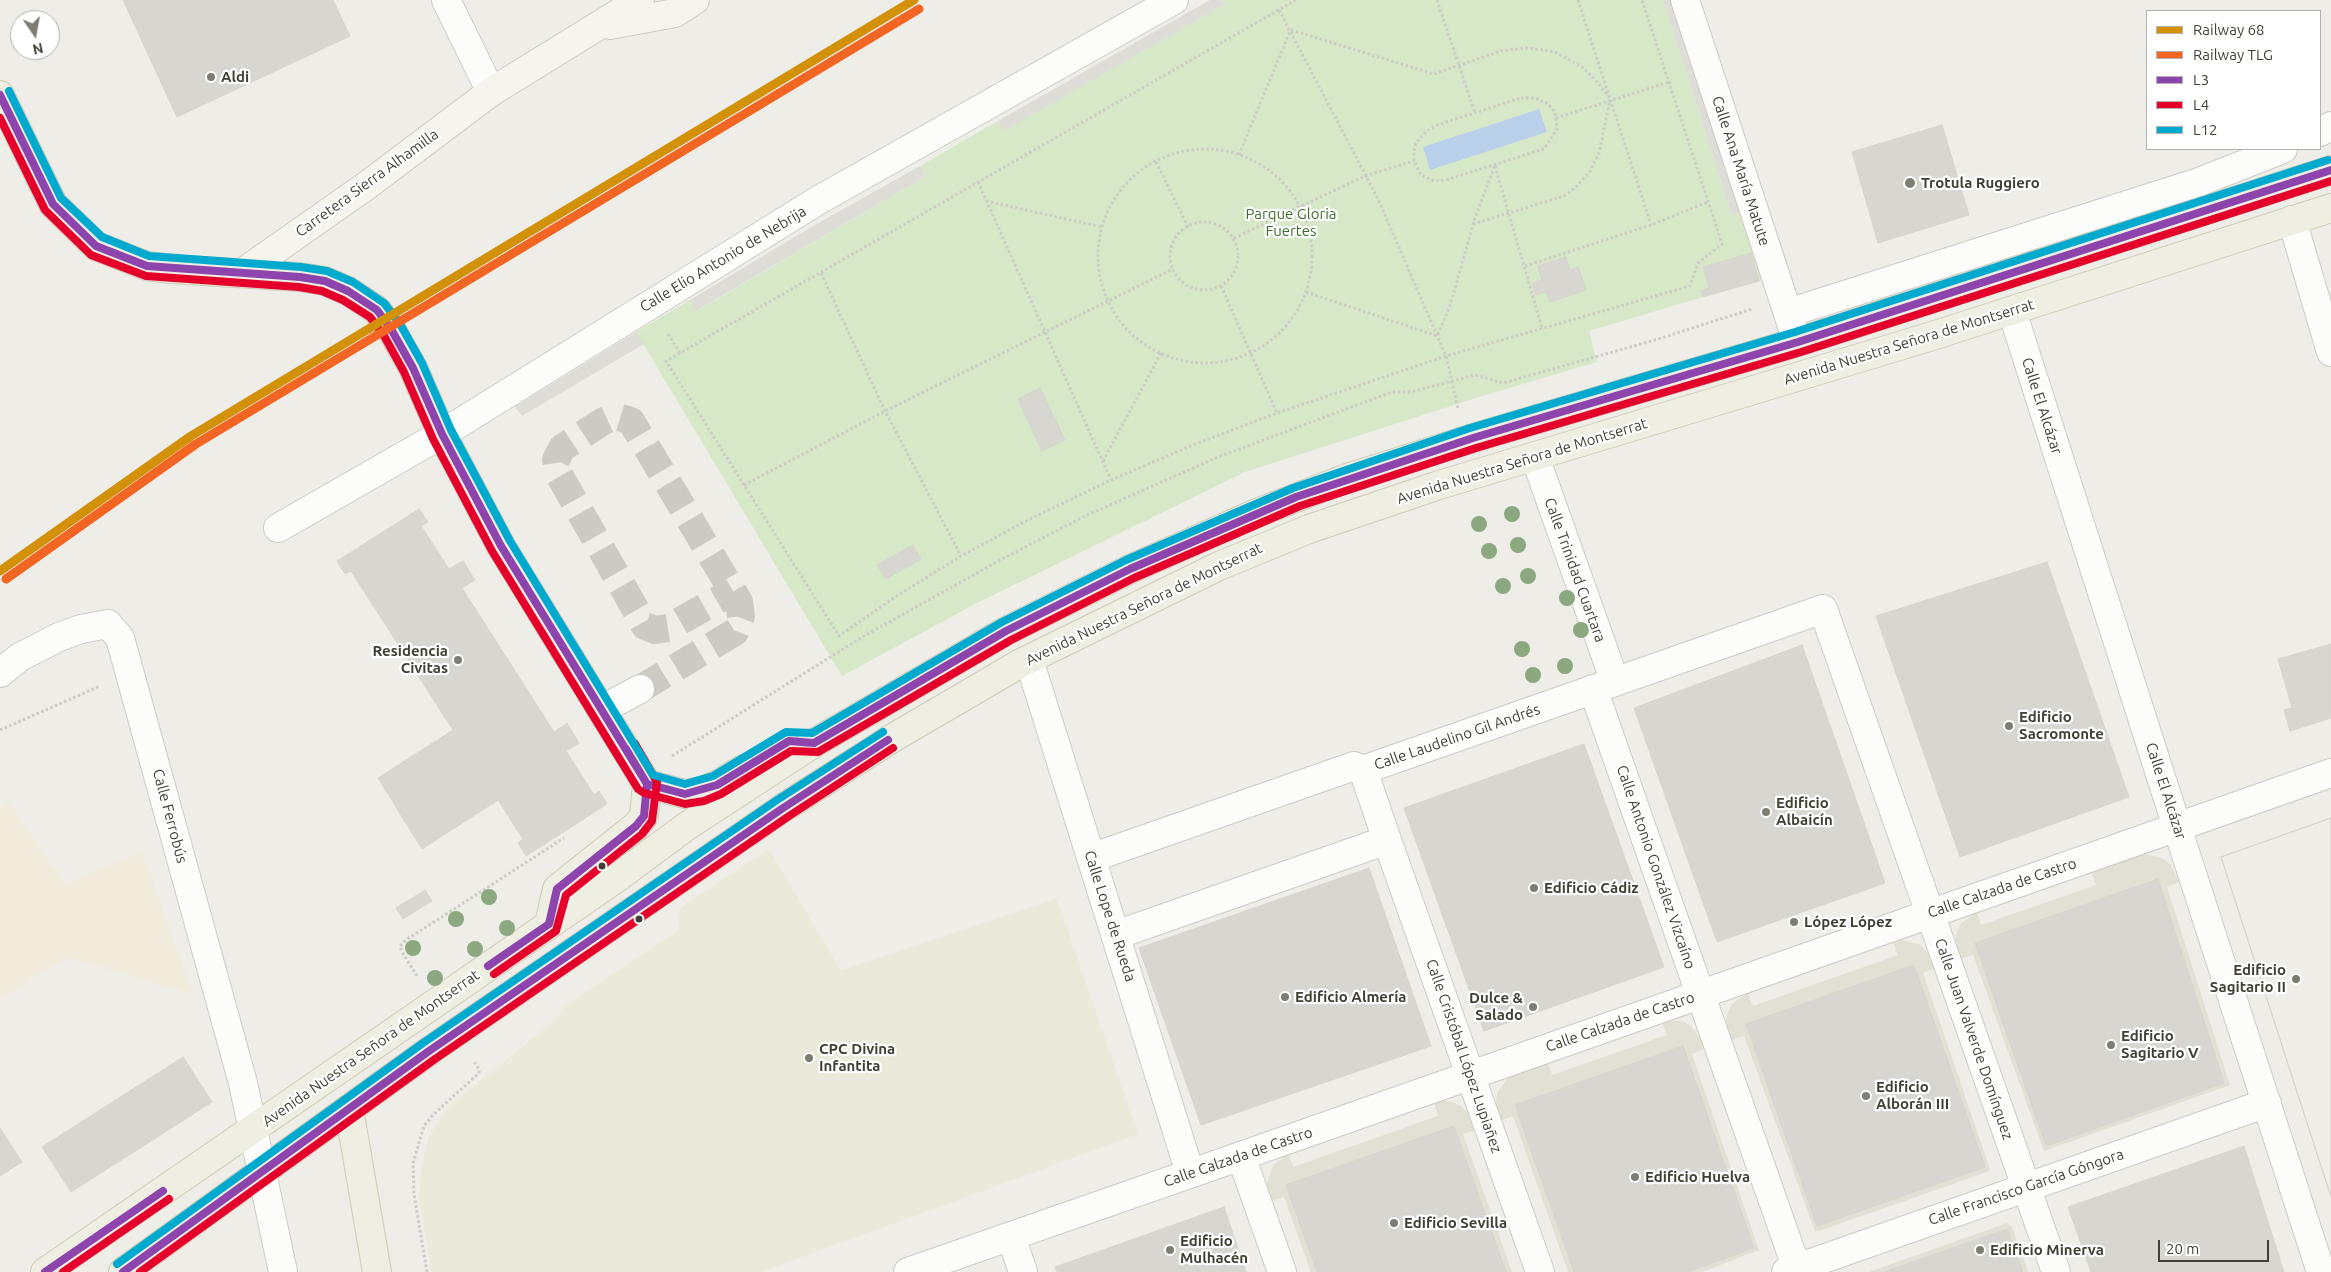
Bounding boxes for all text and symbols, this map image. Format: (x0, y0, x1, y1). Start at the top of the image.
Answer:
north arrow (10, 10, 60, 60)
legend (2146, 10, 2321, 150)
text: Railway 68 (2193, 21, 2265, 38)
text: N (31, 40, 45, 58)
text: Railway TLG (2193, 46, 2273, 63)
place label: Aldi (221, 68, 249, 86)
marker: Aldi (205, 71, 217, 83)
text: L3 (2193, 71, 2209, 88)
street label: Calle Ana María Matute (1708, 94, 1774, 248)
text: L4 (2193, 96, 2209, 113)
text: L12 (2193, 121, 2218, 138)
street label: Carretera Sierra Alhamilla (292, 125, 442, 241)
place label: Trotula Ruggiero (1921, 174, 2040, 192)
marker: Trotula Ruggiero (1903, 176, 1917, 190)
street label: Calle Elio Antonio de Nebrija (637, 202, 809, 316)
park label: Parque Gloria Fuertes (1246, 205, 1336, 240)
street label: Avenida Nuestra Señora de Montserrat (1782, 295, 2036, 389)
street label: Calle El Alcázar (2018, 355, 2066, 457)
street label: Avenida Nuestra Señora de Montserrat (1395, 414, 1649, 508)
street label: Calle Trinidad Cuartara (1540, 495, 1610, 645)
street label: Avenida Nuestra Señora de Montserrat (1023, 539, 1265, 669)
place label: Residencia Civitas (372, 642, 448, 677)
marker: Residencia Civitas (452, 654, 464, 666)
street label: Calle Laudelino Gil Andrés (1372, 700, 1542, 774)
place label: Edificio Sacromonte (2019, 708, 2104, 743)
marker: Edificio Sacromonte (2003, 720, 2015, 732)
street label: Calle El Alcázar (2142, 740, 2190, 842)
street label: Calle Antonio González Vizcaíno (1613, 763, 1699, 971)
street label: Calle Ferrobús (149, 767, 191, 865)
place label: Edificio Albaicín (1776, 794, 1833, 829)
marker: Edificio Albaicín (1760, 806, 1772, 818)
street label: Calle Lope de Rueda (1080, 848, 1140, 984)
street label: Calle Calzada de Castro (1925, 854, 2079, 922)
unlabelled marker (597, 861, 607, 871)
place label: Edificio Cádiz (1544, 879, 1639, 897)
marker: Edificio Cádiz (1528, 882, 1540, 894)
place label: López López (1804, 913, 1892, 931)
unlabelled marker (634, 914, 644, 924)
marker: López López (1788, 916, 1800, 928)
street label: Calle Juan Valverde Domínguez (1931, 936, 2017, 1142)
street label: Calle Cristóbal López Lupiañez (1422, 957, 1506, 1155)
place label: Edificio Sagitario II (2210, 961, 2286, 996)
street label: Avenida Nuestra Señora de Montserrat (259, 966, 483, 1130)
marker: Edificio Sagitario II (2290, 973, 2302, 985)
place label: Edificio Almería (1295, 988, 1406, 1006)
street label: Calle Calzada de Castro (1543, 988, 1697, 1056)
place label: Dulce & Salado (1469, 989, 1523, 1024)
marker: Edificio Almería (1279, 991, 1291, 1003)
marker: Dulce & Salado (1527, 1001, 1539, 1013)
place label: Edificio Sagitario V (2121, 1027, 2199, 1062)
marker: Edificio Sagitario V (2105, 1039, 2117, 1051)
place label: CPC Divina Infantita (819, 1040, 895, 1075)
marker: CPC Divina Infantita (803, 1052, 815, 1064)
place label: Edificio Alborán III (1876, 1078, 1949, 1113)
marker: Edificio Alborán III (1860, 1090, 1872, 1102)
street label: Calle Calzada de Castro (1161, 1123, 1315, 1191)
street label: Calle Francisco García Góngora (1926, 1145, 2126, 1229)
place label: Edificio Huelva (1645, 1168, 1750, 1186)
marker: Edificio Huelva (1629, 1171, 1641, 1183)
place label: Edificio Sevilla (1404, 1214, 1507, 1232)
marker: Edificio Sevilla (1388, 1217, 1400, 1229)
scale bar (2161, 1230, 2272, 1262)
place label: Edificio Mulhacén (1180, 1232, 1248, 1267)
text: 20 m (2166, 1240, 2199, 1257)
place label: Edificio Minerva (1990, 1241, 2104, 1259)
marker: Edificio Mulhacén (1164, 1244, 1176, 1256)
marker: Edificio Minerva (1974, 1244, 1986, 1256)

